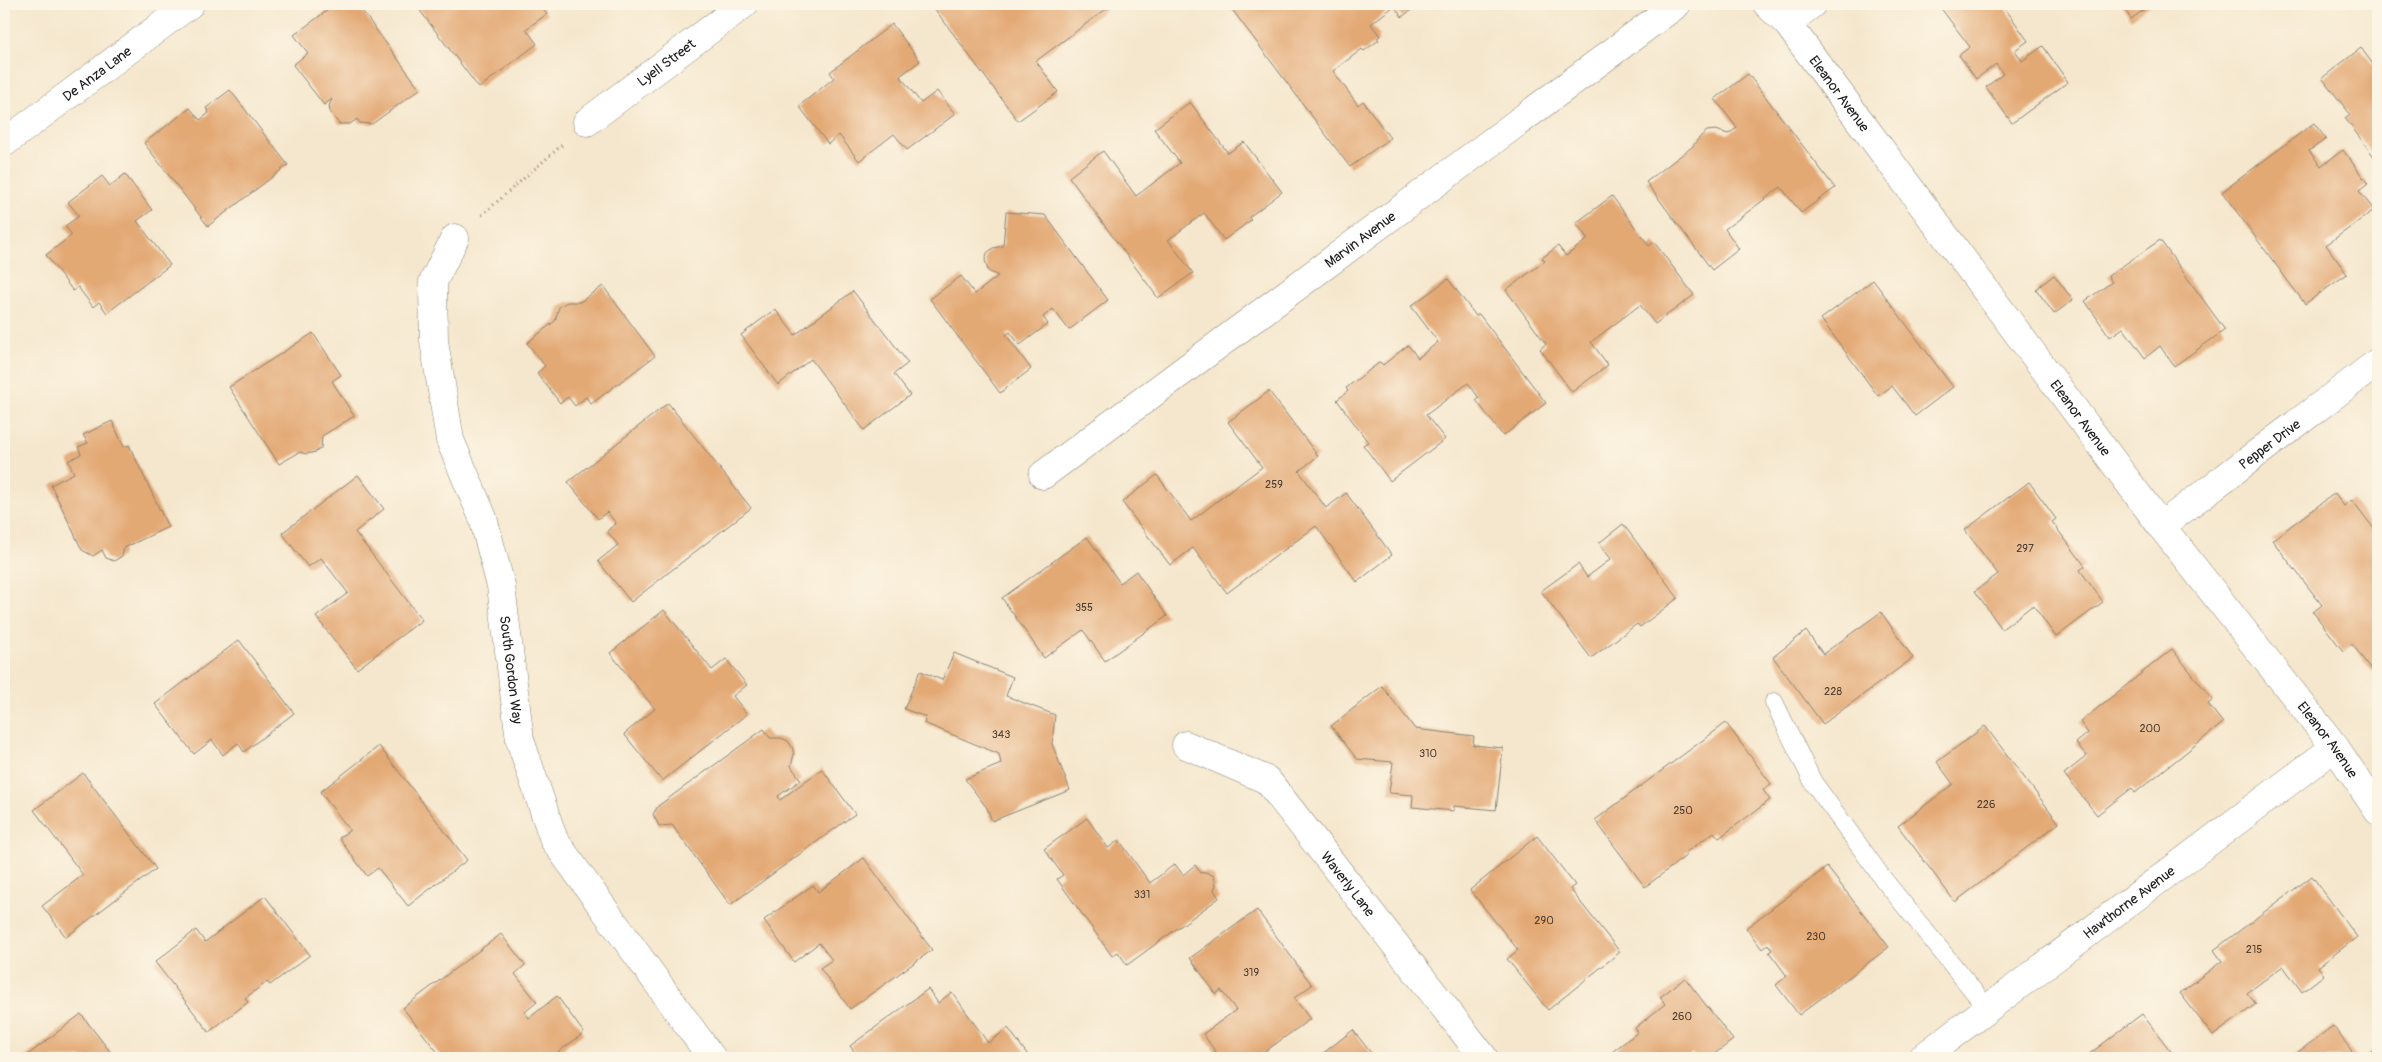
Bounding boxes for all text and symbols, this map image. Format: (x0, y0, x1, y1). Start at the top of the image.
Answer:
street label: Lyell Street (634, 35, 699, 90)
street label: De Anza Lane (59, 42, 135, 105)
street label: Eleanor Avenue (1806, 52, 1873, 135)
street label: Marvin Avenue (1321, 207, 1399, 271)
street label: Eleanor Avenue (2047, 376, 2114, 459)
street label: Pepper Drive (2235, 415, 2304, 473)
house number: 259 (1265, 478, 1283, 491)
house number: 297 (2016, 542, 2034, 555)
house number: 355 (1075, 601, 1093, 614)
street label: South Gordon Way (496, 615, 526, 725)
house number: 228 (1824, 685, 1842, 698)
street label: Eleanor Avenue (2294, 698, 2362, 781)
house number: 200 (2139, 722, 2161, 735)
house number: 343 (992, 728, 1010, 741)
house number: 310 (1419, 747, 1437, 760)
house number: 226 (1977, 798, 1995, 811)
house number: 250 (1673, 804, 1693, 817)
street label: Waverly Lane (1317, 848, 1379, 920)
street label: Hawthorne Avenue (2080, 862, 2178, 942)
house number: 331 (1134, 888, 1150, 901)
house number: 290 (1534, 914, 1554, 927)
house number: 230 (1806, 930, 1826, 943)
house number: 215 (2246, 943, 2262, 956)
house number: 319 (1243, 966, 1259, 979)
house number: 260 (1672, 1010, 1692, 1023)

